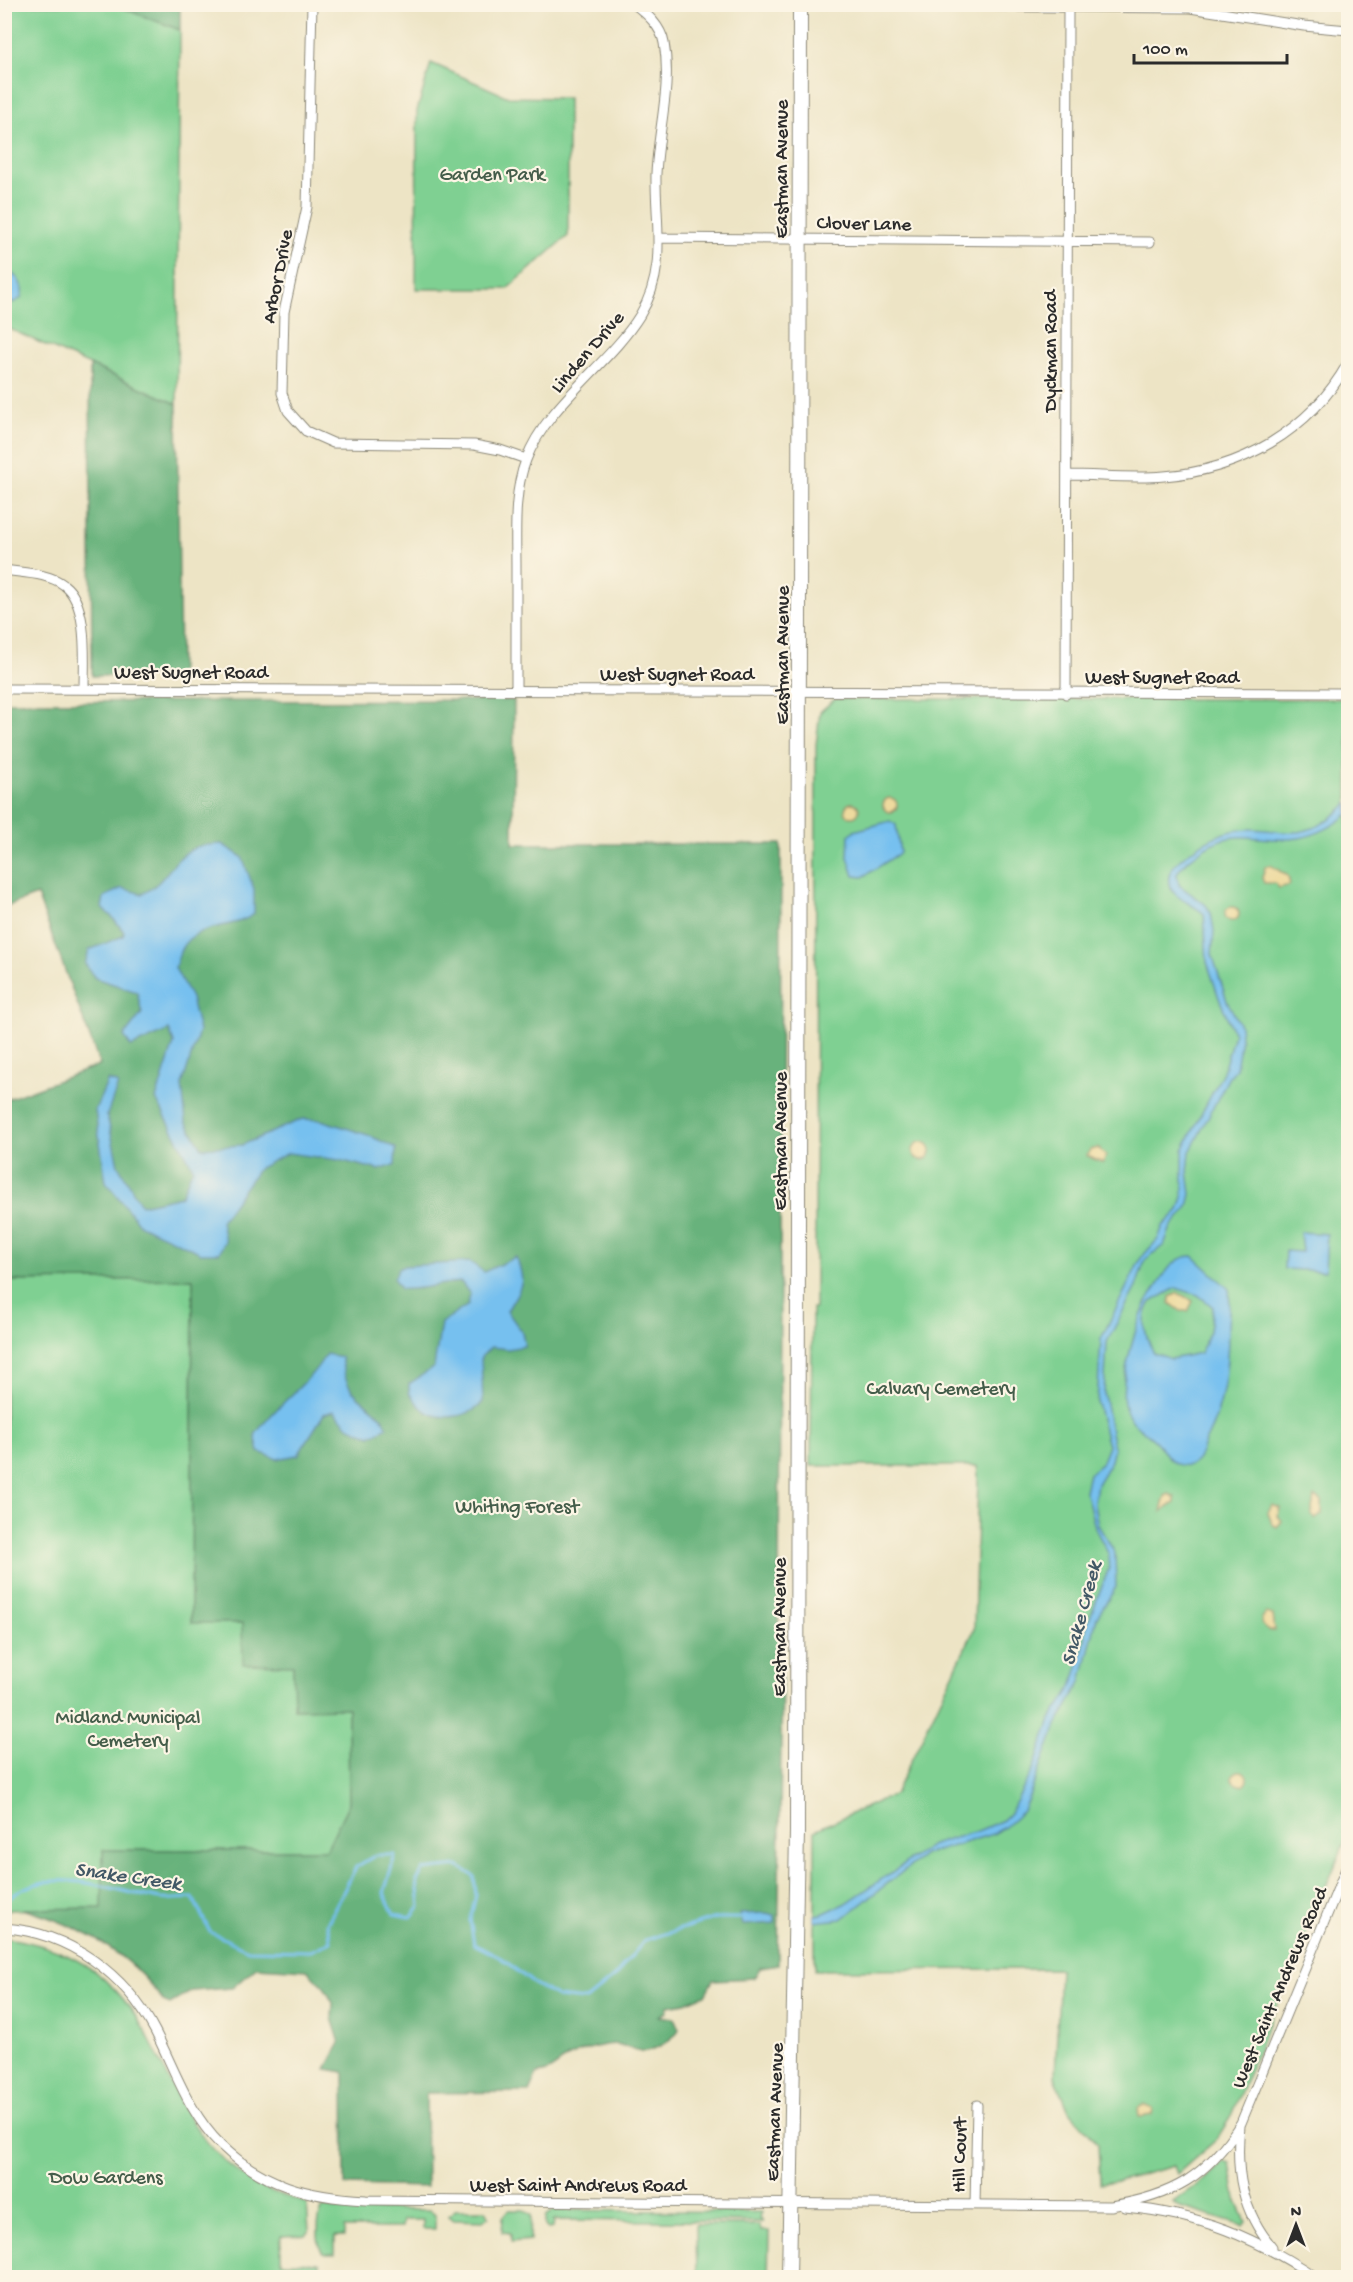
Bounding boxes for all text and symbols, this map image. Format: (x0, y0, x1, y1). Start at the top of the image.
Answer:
scale bar (1134, 27, 1287, 65)
text: 100 m (1142, 40, 1188, 61)
street label: Eastman Avenue (772, 99, 795, 238)
park label: Garden Park (439, 165, 547, 188)
street label: Clover Lane (816, 213, 912, 238)
street label: Arbor Drive (259, 227, 300, 326)
street label: Dyckman Road (1041, 288, 1064, 414)
street label: Linden Drive (547, 307, 631, 399)
street label: Eastman Avenue (773, 585, 796, 724)
street label: West Sugnet Road (114, 663, 270, 686)
street label: West Sugnet Road (600, 665, 756, 688)
street label: West Sugnet Road (1085, 668, 1241, 691)
street label: Eastman Avenue (771, 1071, 794, 1210)
park label: Calvary Cemetery (866, 1379, 1016, 1402)
park label: Whiting Forest (455, 1497, 581, 1520)
street label: Eastman Avenue (770, 1557, 793, 1696)
water label: Snake Creek (1058, 1557, 1110, 1669)
park label: Midland Municipal Cemetery (56, 1708, 200, 1754)
water label: Snake Creek (73, 1859, 185, 1899)
street label: West Saint Andrews Road (1228, 1882, 1335, 2092)
street label: Eastman Avenue (763, 2042, 790, 2182)
street label: Hill Court (949, 2115, 974, 2193)
park label: Dow Gardens (47, 2168, 163, 2191)
street label: West Saint Andrews Road (470, 2176, 688, 2199)
north arrow (1266, 2195, 1326, 2255)
text: N (1291, 2204, 1302, 2223)

